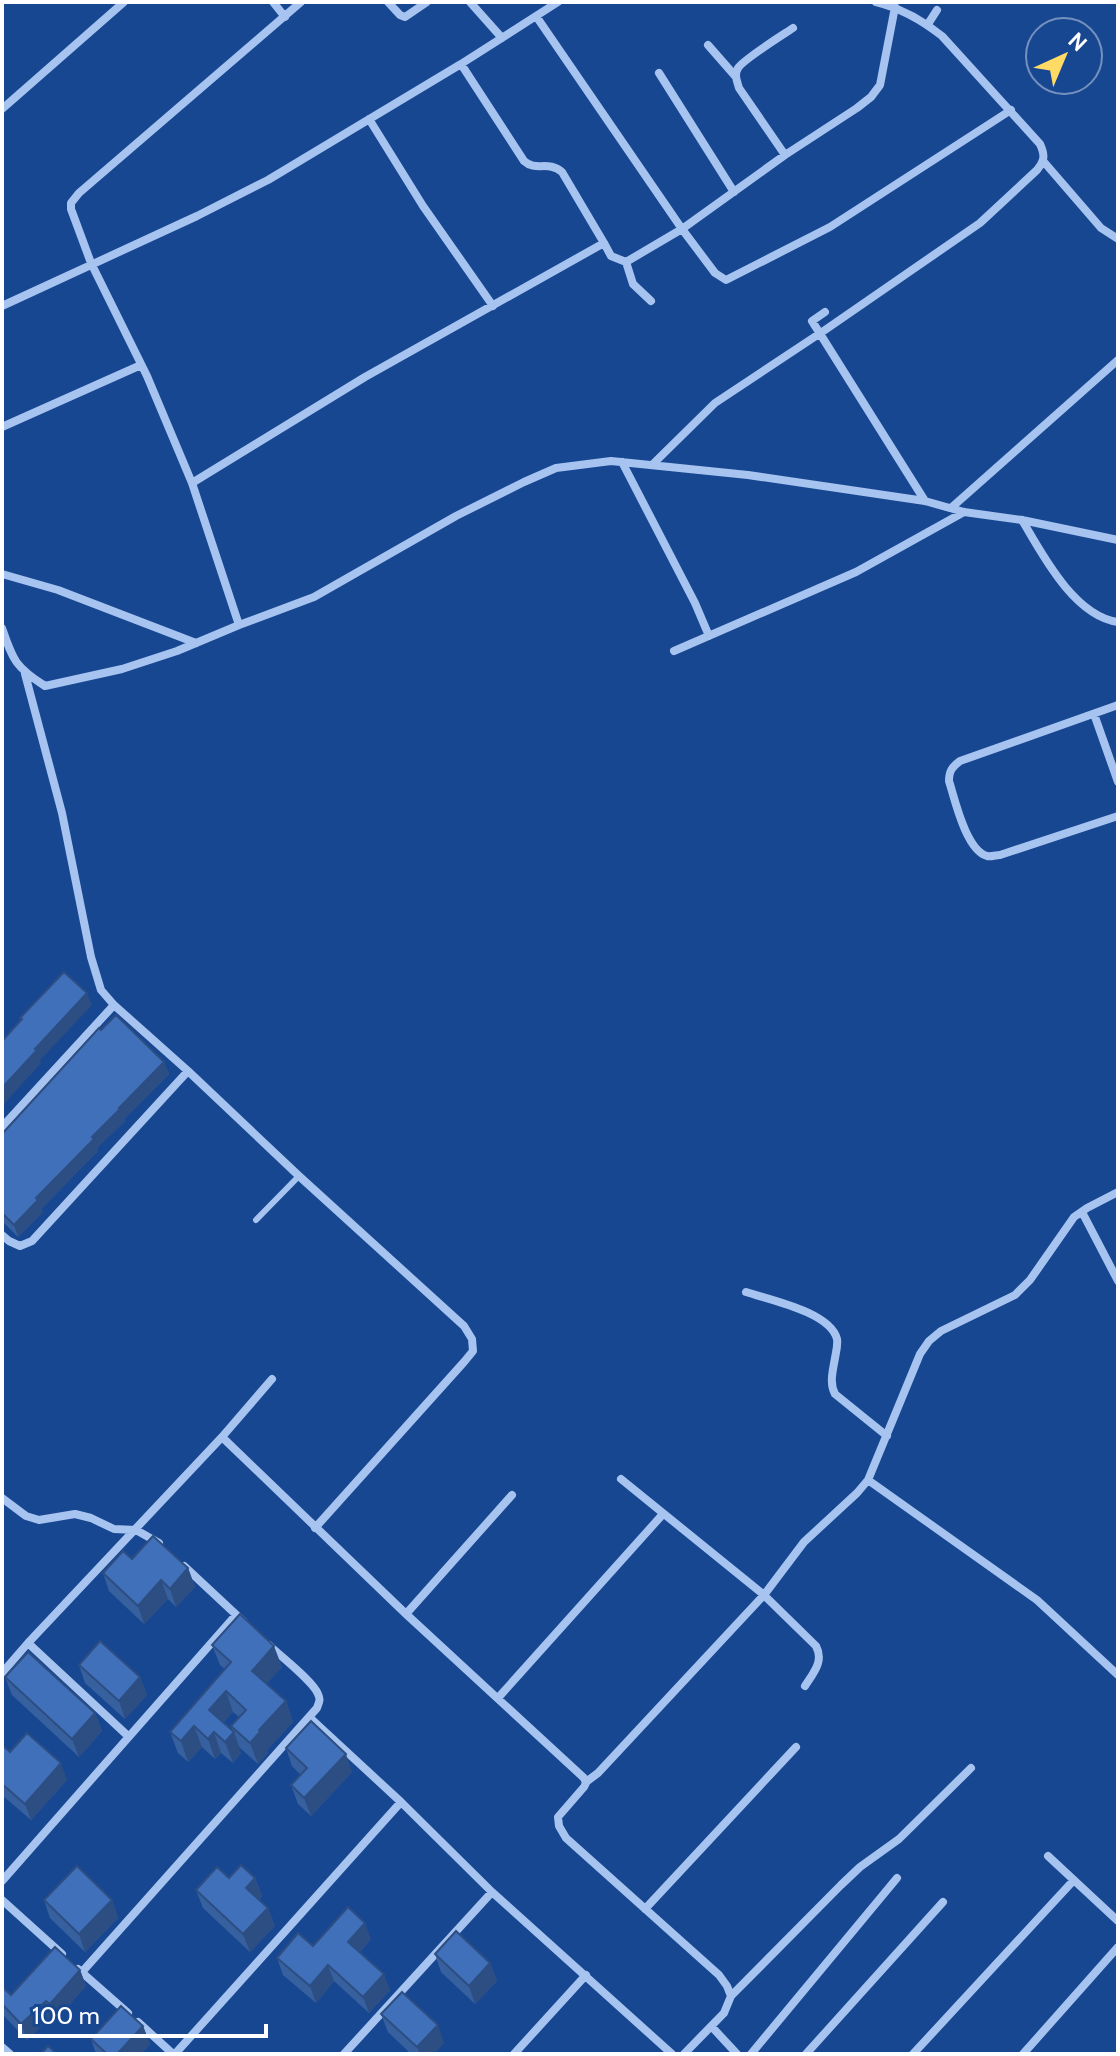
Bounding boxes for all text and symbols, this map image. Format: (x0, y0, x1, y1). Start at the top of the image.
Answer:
north arrow (1024, 16, 1104, 96)
text: N (1063, 27, 1093, 57)
scale bar (20, 1988, 266, 2038)
text: 100 m (32, 2001, 100, 2030)

